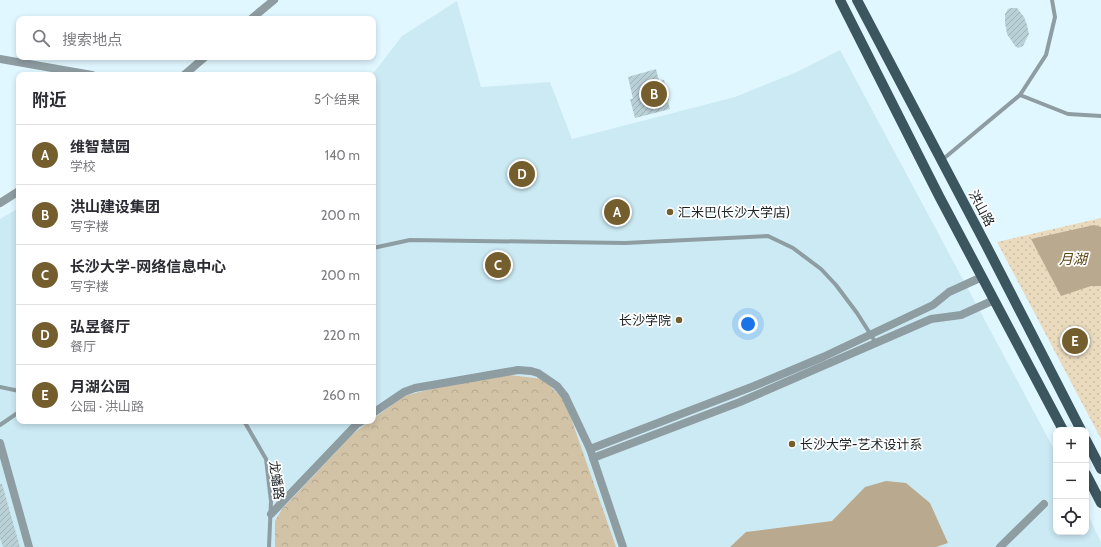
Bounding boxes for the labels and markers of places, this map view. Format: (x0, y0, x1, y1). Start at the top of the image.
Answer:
pin: B (641, 79, 667, 109)
pin: D (509, 159, 535, 189)
pin: A (604, 197, 630, 227)
place label: 汇米巴(长沙大学店) (678, 204, 790, 220)
marker: 汇米巴(长沙大学店) (665, 207, 675, 217)
pin: C (485, 250, 511, 280)
place label: 长沙学院 (619, 312, 671, 328)
marker: 长沙学院 (674, 315, 684, 325)
pin: E (1062, 326, 1088, 356)
place label: 长沙大学-艺术设计系 (800, 436, 923, 452)
marker: 长沙大学-艺术设计系 (787, 439, 797, 449)

